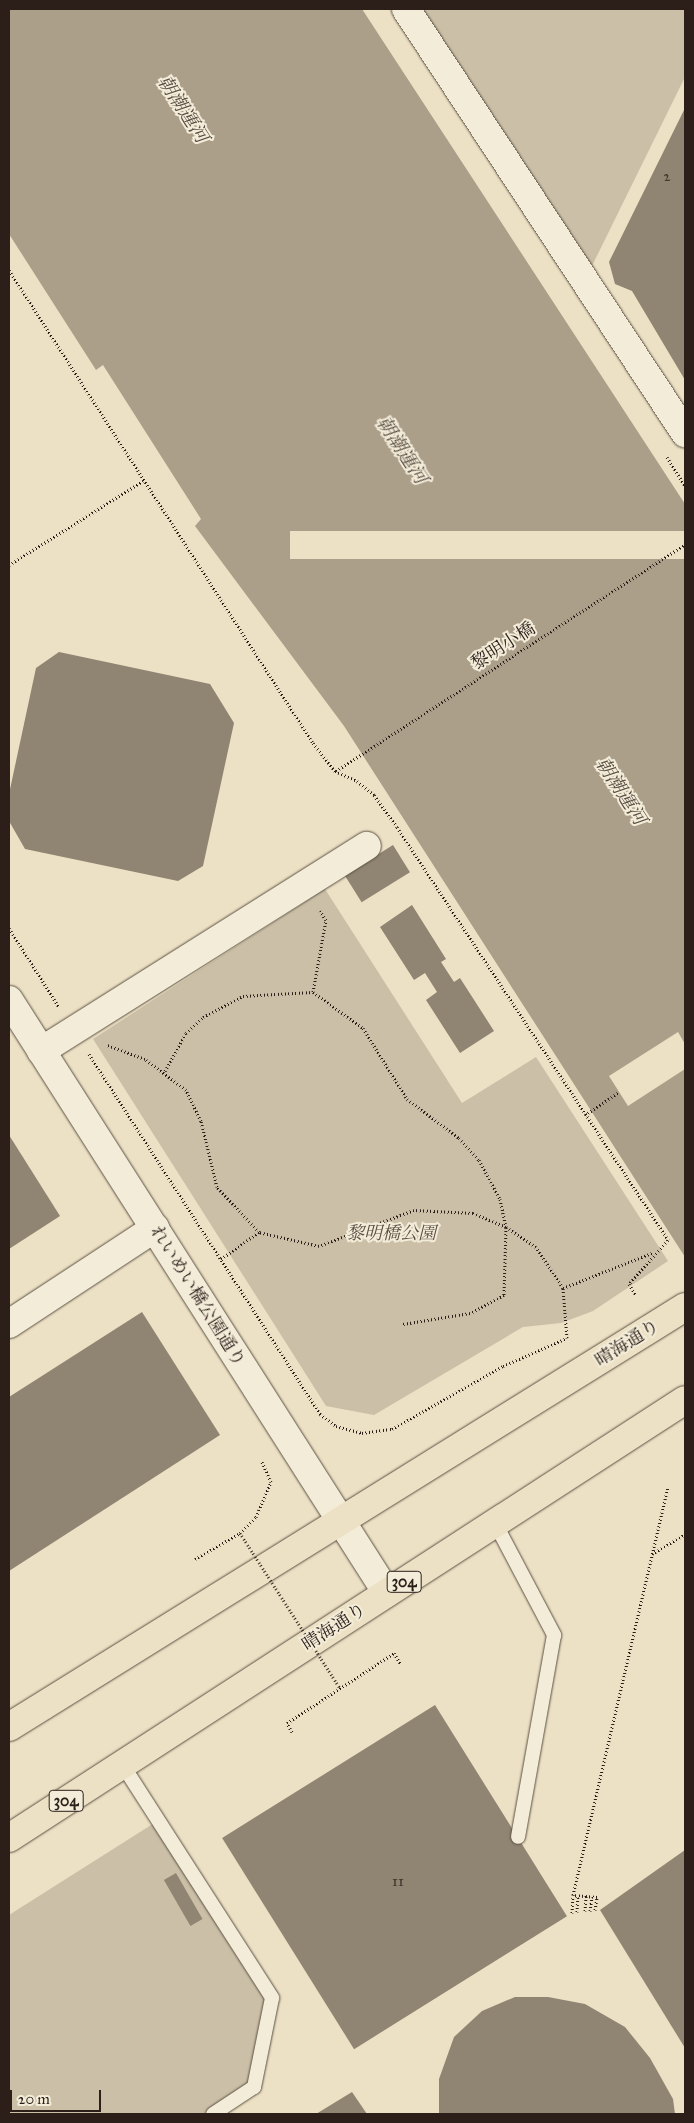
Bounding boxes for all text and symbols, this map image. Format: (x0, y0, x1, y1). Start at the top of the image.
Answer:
water label: 朝潮運河 (153, 71, 213, 147)
house number: 2 (663, 168, 671, 186)
water label: 朝潮運河 (372, 412, 432, 488)
street label: 黎明小橋 (467, 617, 539, 675)
water label: 朝潮運河 (591, 753, 651, 829)
street label: れいめい橋公園通り (146, 1222, 250, 1370)
park label: 黎明橋公園 (346, 1222, 436, 1244)
street label: 晴海通り (591, 1315, 663, 1371)
road number: 304 (386, 1568, 422, 1595)
street label: 晴海通り (298, 1598, 370, 1656)
road number: 304 (48, 1788, 84, 1814)
house number: 11 (392, 1873, 404, 1891)
scale bar (12, 2080, 104, 2112)
text: 20 m (18, 2090, 50, 2108)

